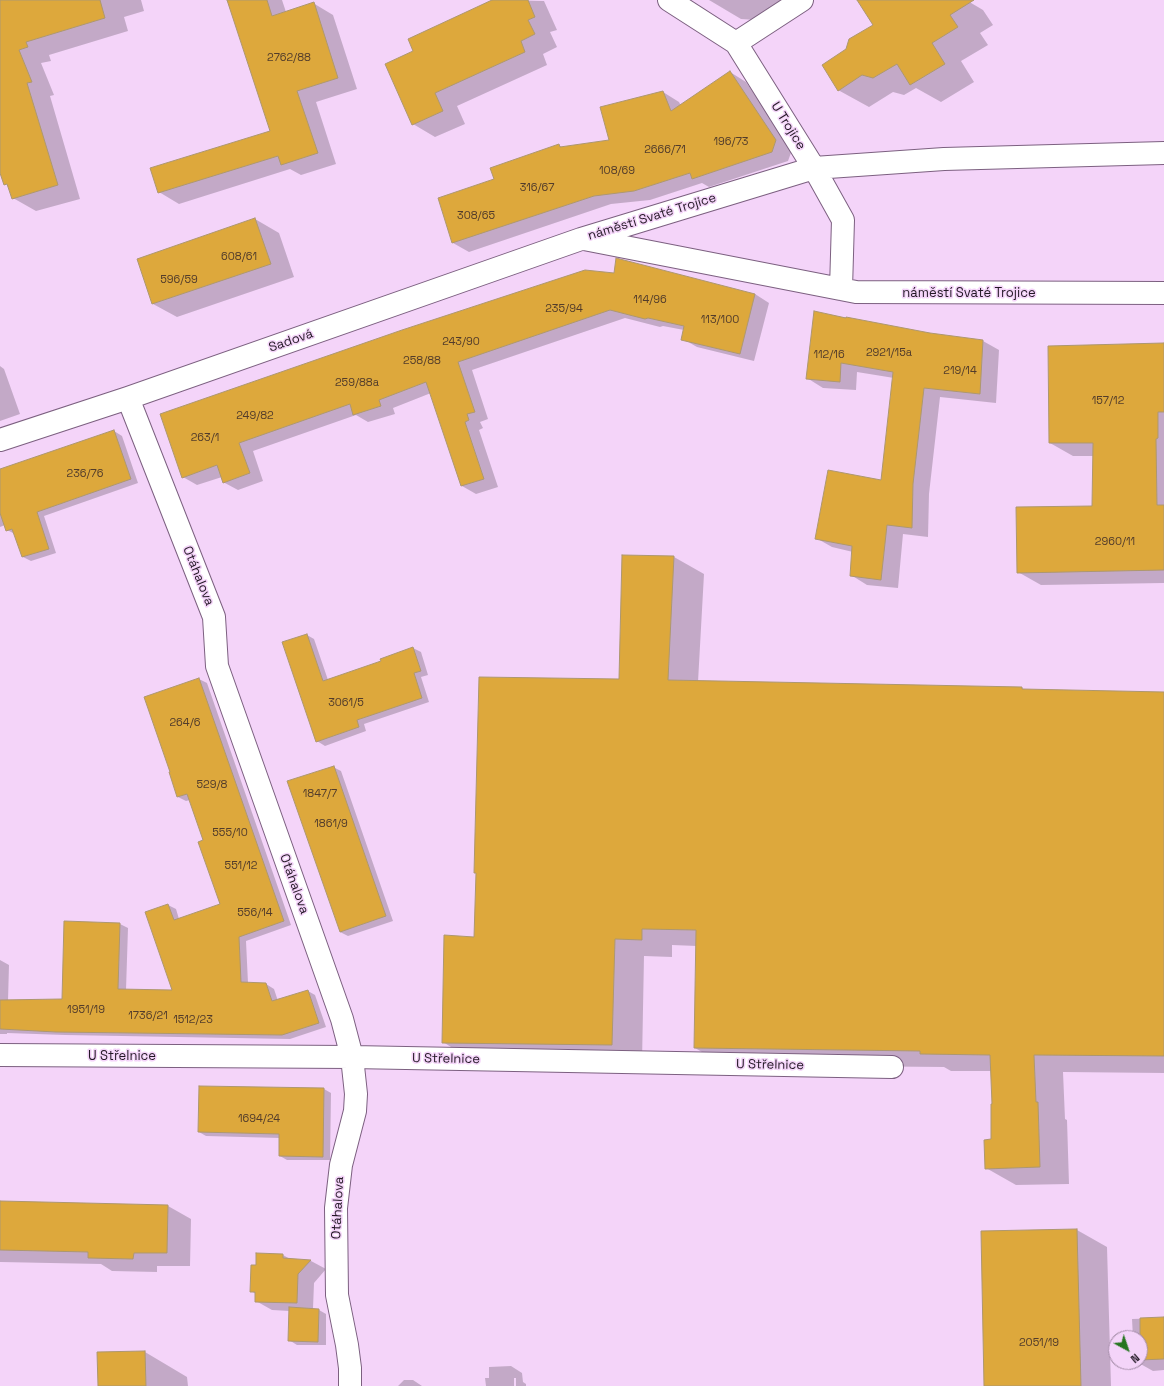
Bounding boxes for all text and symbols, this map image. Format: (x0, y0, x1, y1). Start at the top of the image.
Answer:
house number: 2762/88 (267, 51, 311, 65)
street label: U Trojice (767, 99, 809, 153)
house number: 196/73 (714, 135, 748, 149)
house number: 2666/71 (644, 143, 686, 157)
house number: 108/69 (599, 164, 635, 178)
house number: 316/67 (520, 181, 554, 195)
street label: náměstí Svaté Trojice (586, 190, 718, 244)
house number: 308/65 (457, 209, 495, 223)
house number: 608/61 (221, 250, 257, 264)
house number: 596/59 (160, 273, 198, 287)
street label: náměstí Svaté Trojice (902, 285, 1036, 301)
house number: 114/96 (633, 293, 667, 307)
house number: 235/94 (545, 302, 583, 316)
house number: 113/100 (701, 313, 739, 327)
street label: Sadová (267, 326, 315, 356)
house number: 243/90 (442, 335, 480, 349)
house number: 2921/15a (866, 346, 912, 360)
house number: 112/16 (813, 348, 845, 362)
house number: 258/88 (403, 354, 441, 368)
house number: 219/14 (943, 364, 977, 378)
house number: 259/88a (335, 376, 379, 390)
house number: 157/12 (1092, 394, 1124, 408)
house number: 249/82 (236, 409, 274, 423)
house number: 263/1 (191, 431, 219, 445)
house number: 236/76 (67, 467, 103, 481)
house number: 2960/11 (1095, 535, 1135, 549)
street label: Otáhalova (179, 544, 217, 608)
house number: 3061/5 (328, 696, 364, 710)
house number: 264/6 (169, 716, 201, 730)
house number: 529/8 (197, 778, 227, 792)
house number: 1847/7 (303, 787, 337, 801)
house number: 1861/9 (314, 817, 348, 831)
house number: 555/10 (212, 826, 248, 840)
street label: Otáhalova (276, 852, 312, 916)
house number: 551/12 (225, 859, 257, 873)
house number: 556/14 (237, 906, 273, 920)
house number: 1951/19 (67, 1003, 105, 1017)
house number: 1736/21 (128, 1009, 168, 1023)
house number: 1512/23 (173, 1013, 213, 1027)
street label: U Střelnice (88, 1048, 156, 1064)
street label: U Střelnice (412, 1051, 480, 1067)
street label: U Střelnice (736, 1057, 804, 1073)
house number: 1694/24 (238, 1112, 280, 1126)
street label: Otáhalova (329, 1176, 347, 1240)
north arrow (1108, 1330, 1148, 1370)
house number: 2051/19 (1019, 1336, 1059, 1350)
text: N (1128, 1351, 1142, 1366)

